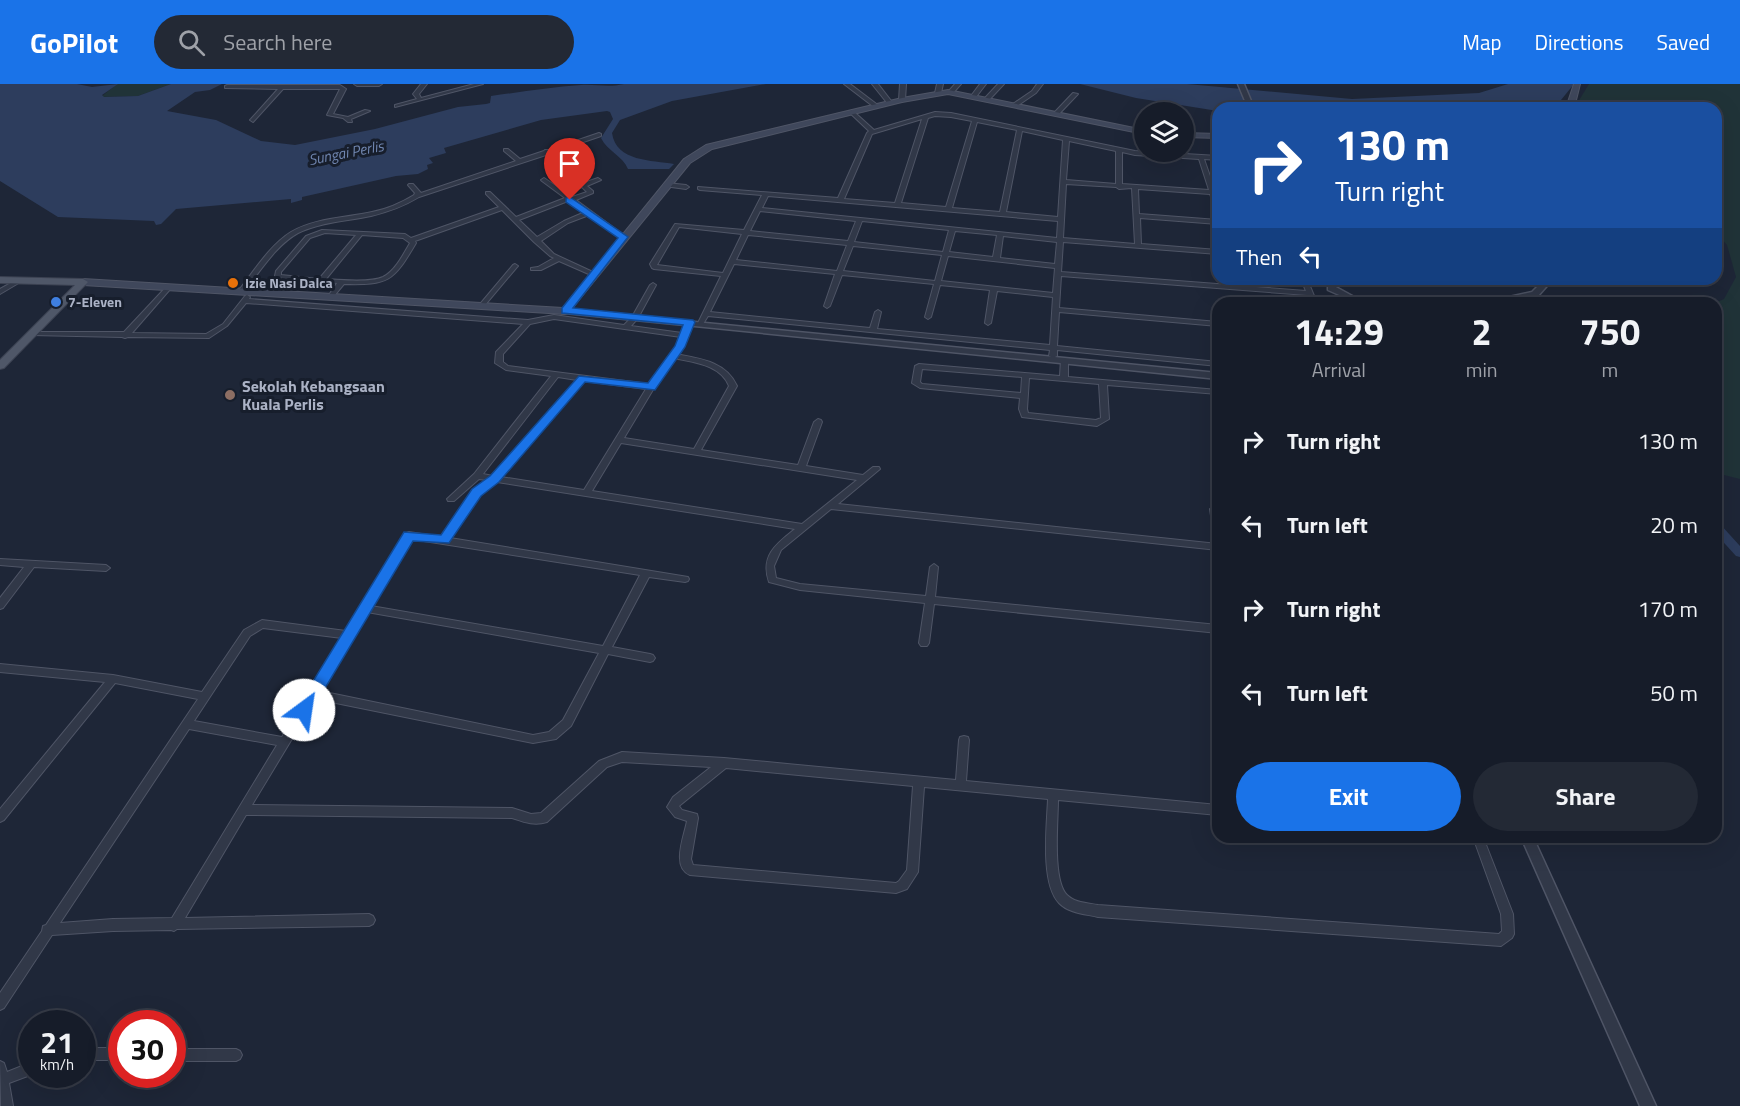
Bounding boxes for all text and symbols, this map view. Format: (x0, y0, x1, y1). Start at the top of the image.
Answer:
search box (154, 15, 574, 69)
text: GoPilot (30, 21, 118, 64)
text: Search here (223, 25, 332, 59)
icon: search (175, 26, 208, 59)
text: Map (1462, 26, 1502, 58)
text: Directions (1535, 26, 1624, 58)
text: Saved (1657, 26, 1710, 58)
map controls (1134, 102, 1194, 162)
button: layers (1134, 102, 1194, 162)
text: 130 m (1335, 112, 1450, 176)
icon: right (1236, 126, 1314, 204)
water label: Sungai Perlis (306, 134, 387, 171)
pin (544, 138, 595, 200)
icon: arrive (553, 147, 586, 180)
text: Turn right (1335, 170, 1444, 211)
text: Then (1236, 240, 1282, 274)
icon: left (1294, 240, 1327, 273)
place label: Izie Nasi Dalca (245, 272, 333, 293)
marker: Izie Nasi Dalca (226, 276, 240, 290)
place label: 7-Eleven (68, 291, 122, 312)
marker: 7-Eleven (49, 295, 63, 309)
text: 14:29 (1294, 304, 1384, 359)
text: 2 (1472, 304, 1492, 359)
text: 750 (1580, 304, 1640, 359)
text: Arrival (1312, 354, 1366, 385)
text: min (1466, 354, 1498, 385)
text: m (1601, 354, 1618, 385)
place label: Sekolah Kebangsaan Kuala Perlis (242, 374, 385, 416)
marker: Sekolah Kebangsaan Kuala Perlis (223, 388, 237, 402)
text: Turn right (1287, 424, 1381, 458)
text: 130 m (1638, 424, 1698, 458)
icon: right (1236, 425, 1269, 458)
text: Turn left (1287, 508, 1368, 542)
text: 20 m (1650, 508, 1698, 542)
icon: left (1236, 509, 1269, 542)
text: Turn right (1287, 592, 1381, 626)
text: 170 m (1638, 592, 1698, 626)
icon: right (1236, 593, 1269, 626)
text: Turn left (1287, 676, 1368, 710)
text: 50 m (1650, 676, 1698, 710)
icon: left (1236, 677, 1269, 710)
position arrow (272, 678, 336, 742)
button: Exit (1236, 762, 1461, 831)
button: Share (1473, 762, 1698, 831)
speed limit sign: 30 (108, 1010, 186, 1088)
text: 21 (40, 1019, 74, 1065)
text: km/h (40, 1053, 74, 1076)

